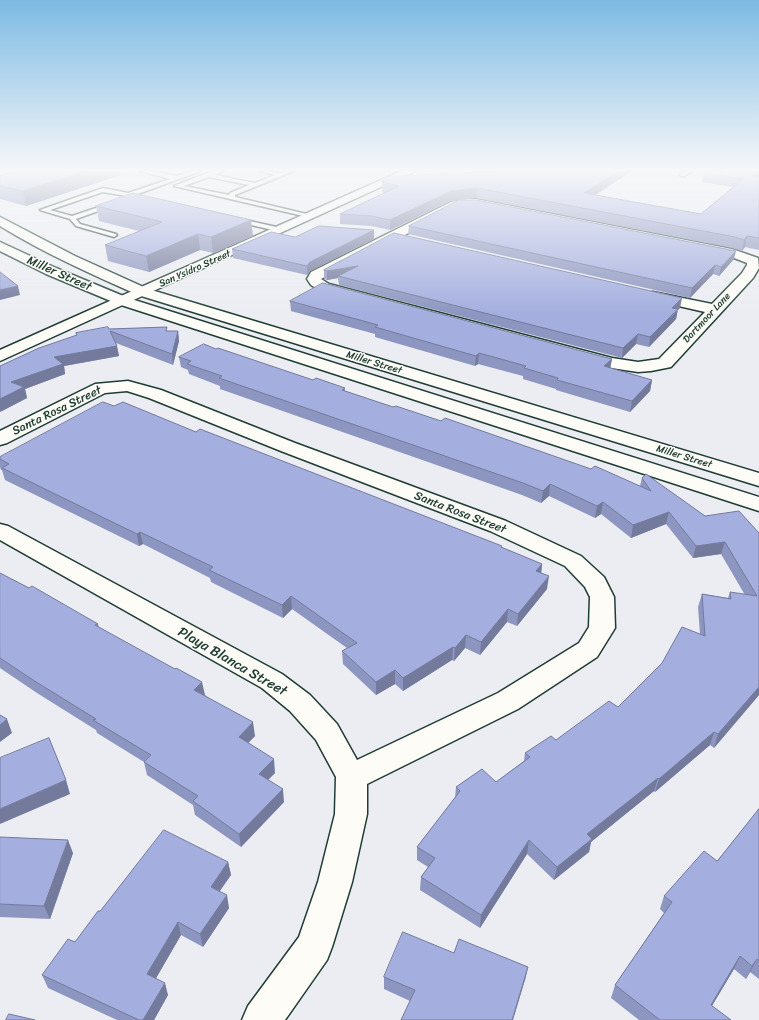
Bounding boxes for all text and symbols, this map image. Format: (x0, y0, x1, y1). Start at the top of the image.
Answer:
street label: San Ysidro Street (157, 248, 233, 290)
street label: Miller Street (25, 253, 93, 295)
street label: Dartmoor Lane (681, 290, 733, 346)
street label: Miller Street (345, 349, 403, 377)
street label: Santa Rosa Street (10, 383, 104, 439)
street label: Miller Street (655, 443, 713, 471)
street label: Santa Rosa Street (412, 489, 508, 537)
street label: Playa Blanca Street (174, 624, 290, 700)

